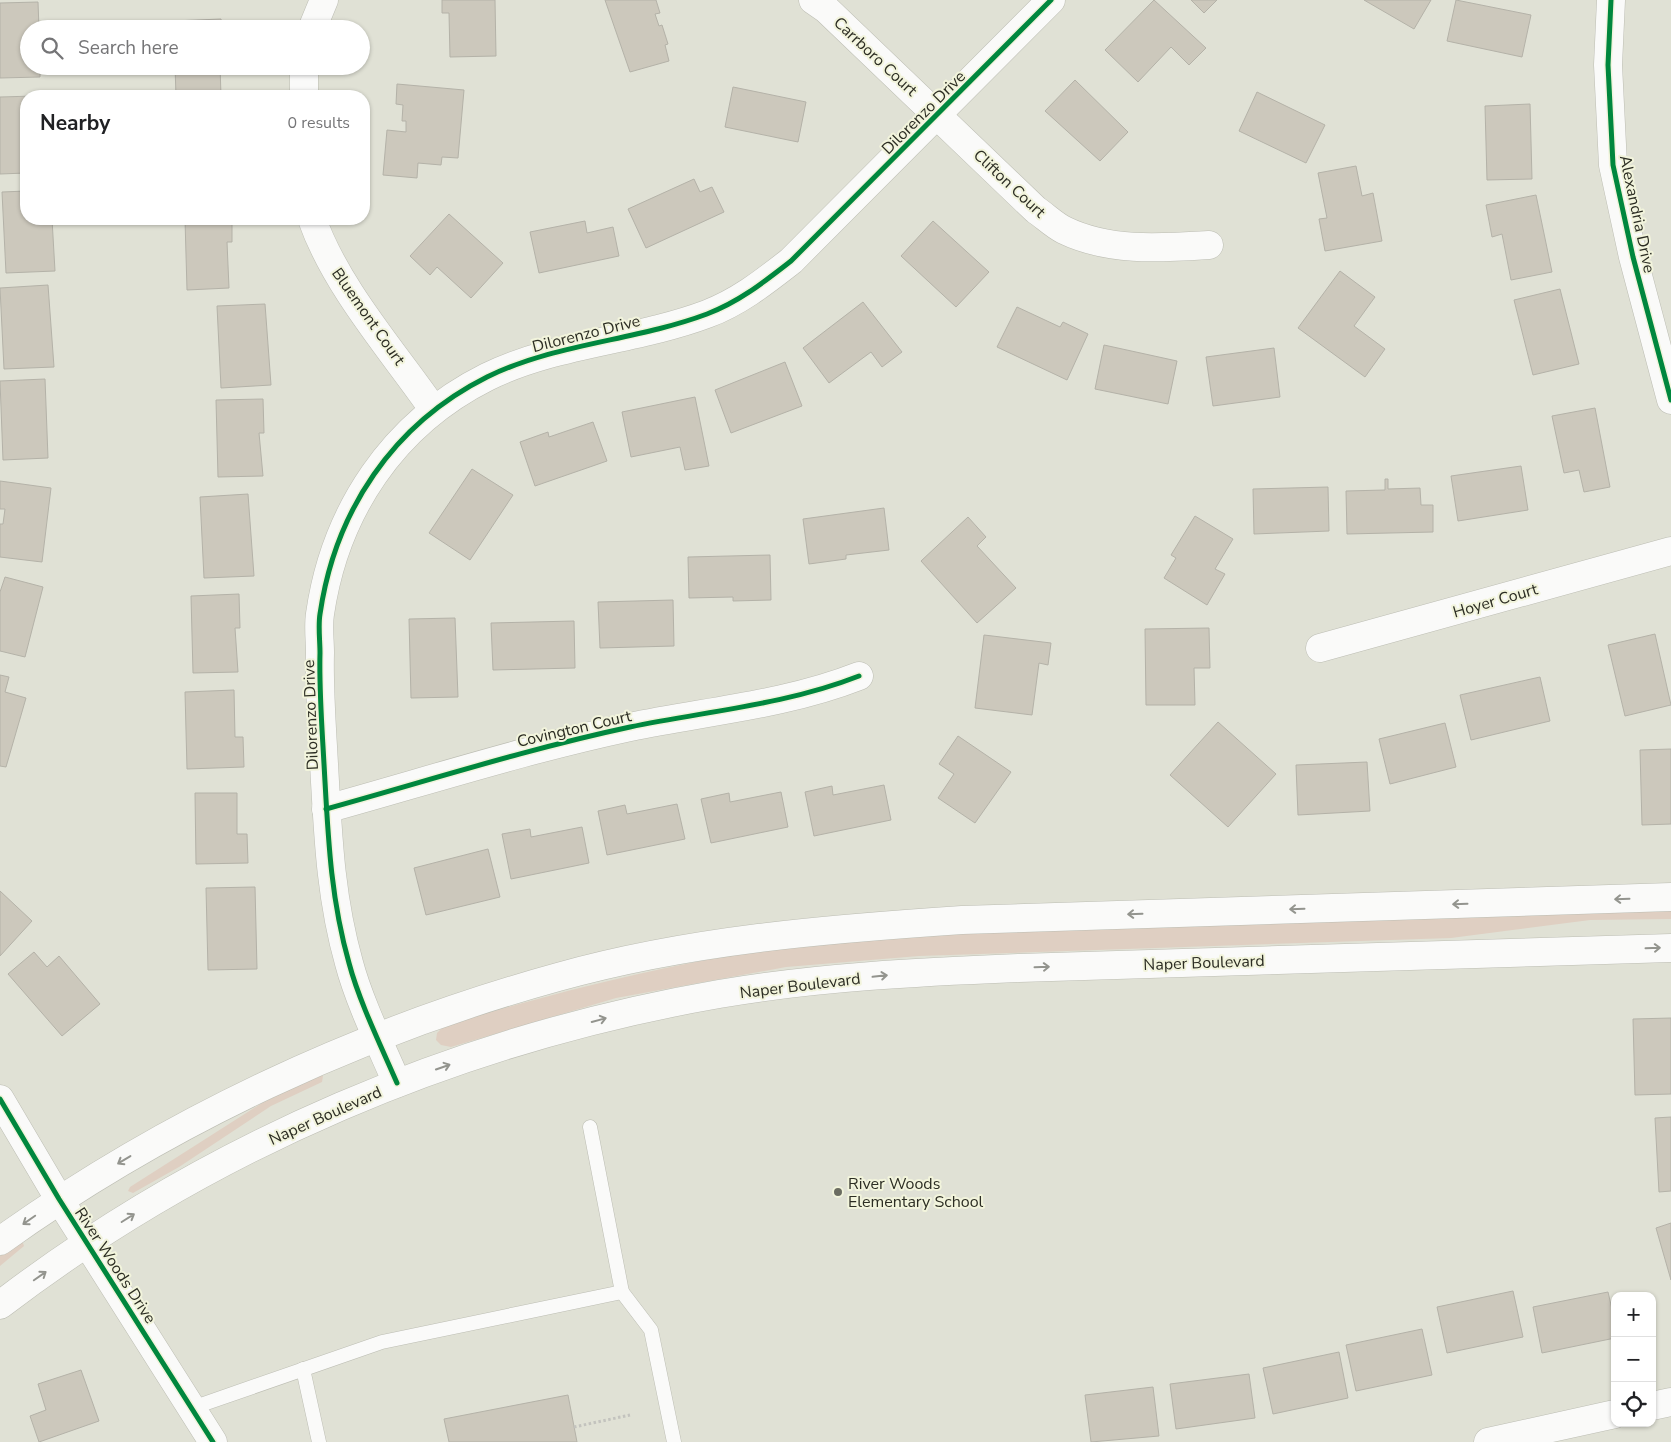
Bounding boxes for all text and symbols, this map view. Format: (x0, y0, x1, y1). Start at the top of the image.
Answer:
street label: Carrboro Court (829, 12, 922, 102)
search box (20, 20, 370, 75)
icon: search (38, 34, 66, 62)
text: Search here (78, 35, 179, 61)
street label: Dilorenzo Drive (877, 66, 971, 160)
text: Nearby (40, 109, 110, 137)
text: 0 results (288, 112, 350, 134)
street label: Clifton Court (968, 144, 1051, 223)
street label: Alexandria Drive (1614, 153, 1660, 275)
street label: Bluemont Court (326, 263, 410, 370)
street label: Dilorenzo Drive (530, 310, 643, 358)
street label: Hoyer Court (1450, 578, 1541, 624)
street label: Dilorenzo Drive (298, 659, 324, 771)
street label: Covington Court (515, 705, 634, 753)
one-way arrow (1615, 894, 1631, 904)
one-way arrow (1452, 899, 1468, 909)
one-way arrow (1290, 904, 1306, 914)
one-way arrow (1127, 910, 1143, 919)
one-way arrow (1645, 944, 1661, 953)
street label: Naper Boulevard (1143, 950, 1265, 976)
one-way arrow (1034, 962, 1050, 972)
street label: Naper Boulevard (739, 968, 862, 1004)
one-way arrow (871, 971, 887, 981)
one-way arrow (590, 1015, 606, 1025)
one-way arrow (434, 1061, 450, 1071)
street label: Naper Boulevard (266, 1081, 385, 1151)
one-way arrow (118, 1156, 132, 1166)
place label: River Woods Elementary School (848, 1173, 984, 1213)
marker: River Woods Elementary School (832, 1186, 844, 1198)
street label: River Woods Drive (69, 1203, 161, 1328)
one-way arrow (121, 1212, 135, 1222)
one-way arrow (22, 1215, 36, 1225)
one-way arrow (33, 1271, 47, 1281)
map controls (1611, 1292, 1656, 1427)
button: + (1611, 1292, 1656, 1337)
button: − (1611, 1337, 1656, 1382)
button: locate (1611, 1382, 1656, 1427)

